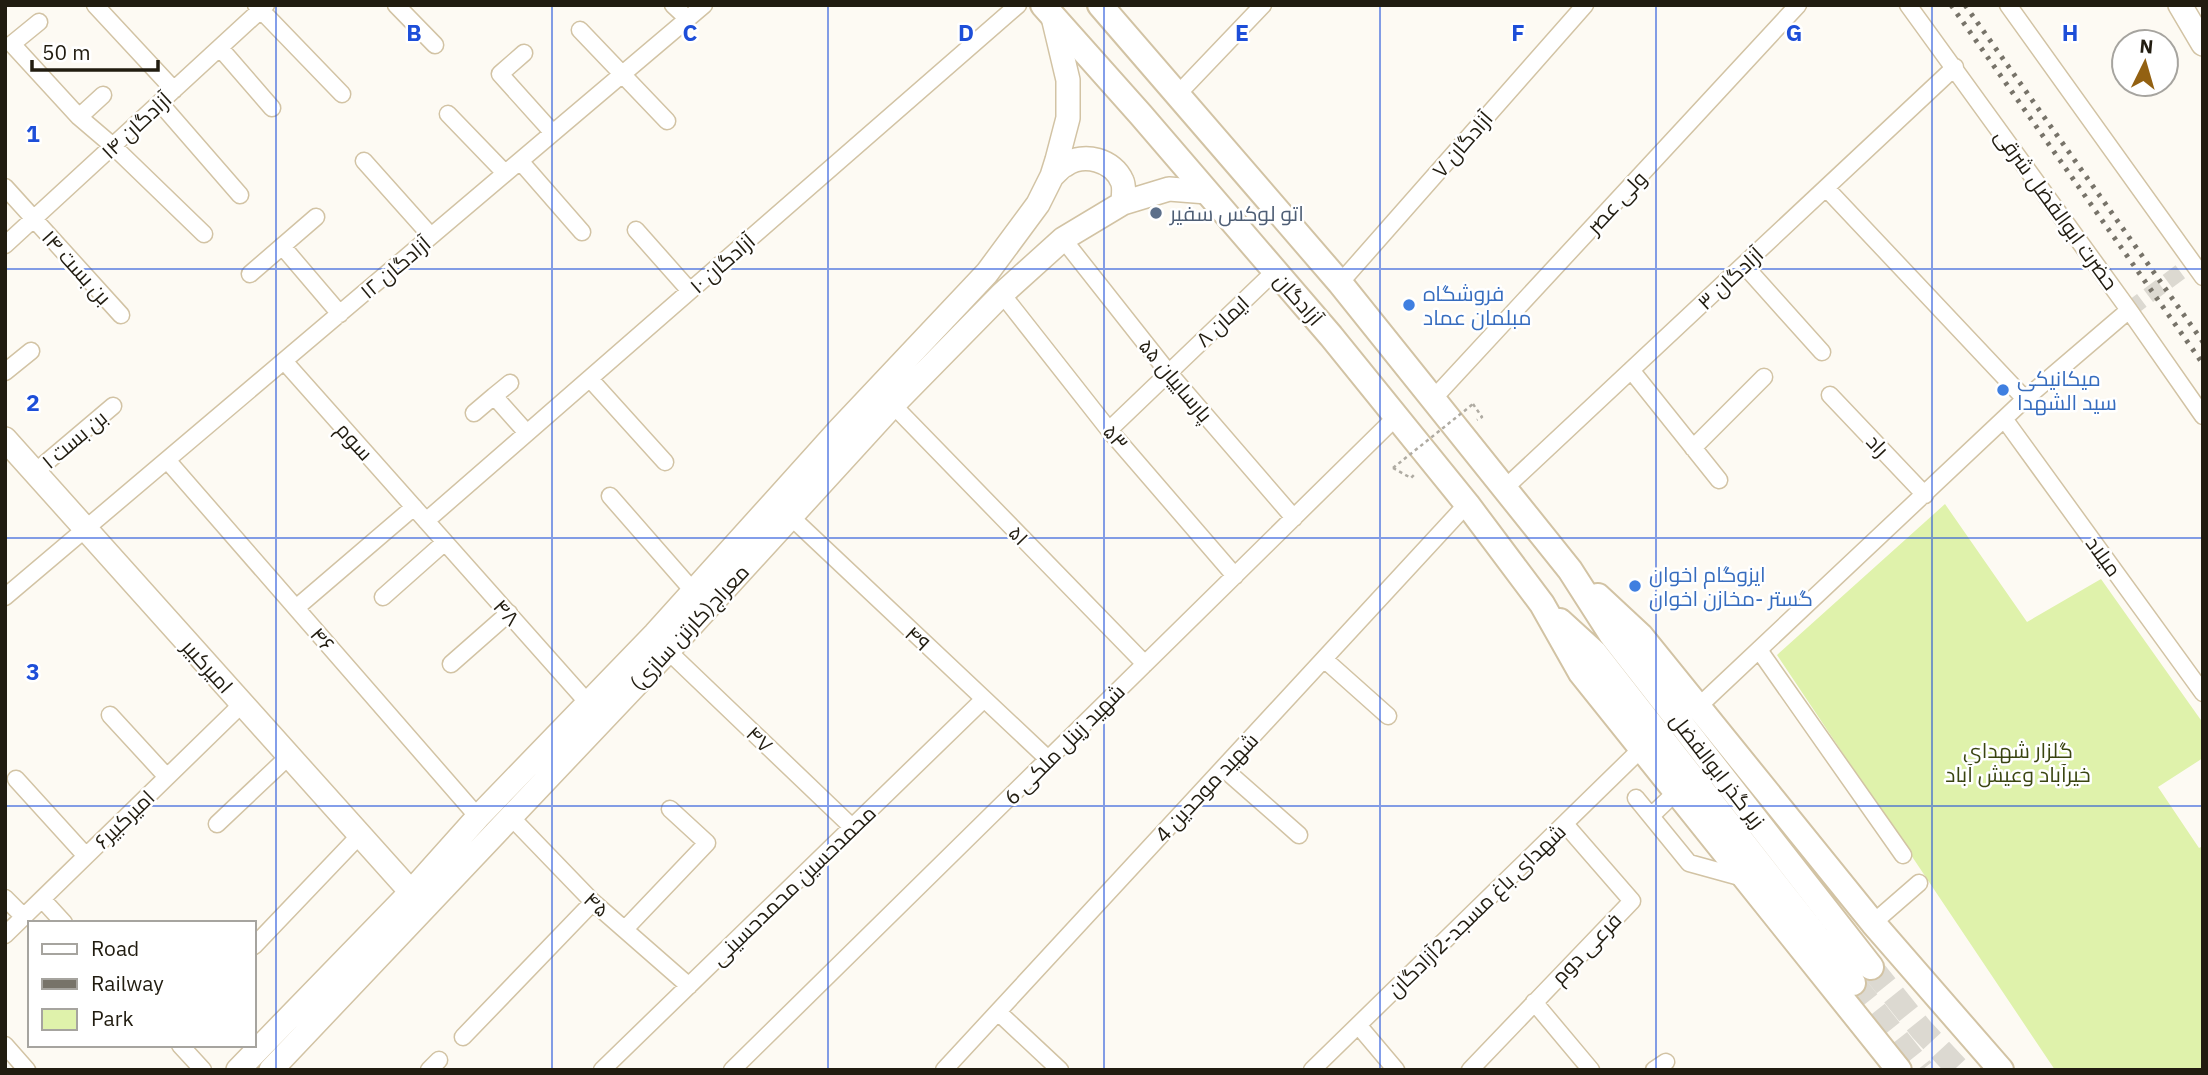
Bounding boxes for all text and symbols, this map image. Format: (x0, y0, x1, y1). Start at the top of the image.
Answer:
text: B (406, 17, 422, 47)
text: C (683, 17, 698, 47)
text: D (958, 17, 974, 47)
text: E (1235, 17, 1249, 47)
text: F (1511, 17, 1525, 47)
text: G (1786, 17, 1802, 47)
text: H (2062, 17, 2078, 47)
scale bar (32, 28, 158, 72)
north arrow (2110, 28, 2180, 98)
text: N (2139, 34, 2154, 59)
text: 50 m (42, 38, 91, 66)
street label: ۱۴ آزادگان (95, 85, 178, 165)
street label: ۷ آزادگان (1425, 105, 1499, 183)
text: 1 (26, 118, 40, 148)
street label: حضرت ابوالفضل شرقی (1989, 123, 2125, 295)
street label: ولی عصر (1579, 164, 1652, 240)
place label: اتو لوکس سفیر (1169, 199, 1304, 227)
marker: اتو لوکس سفیر (1148, 205, 1164, 221)
street label: بن بست ۱۴ (36, 224, 118, 310)
street label: ۱۰ آزادگان (683, 227, 761, 299)
street label: ۱۲ آزادگان (354, 229, 436, 305)
street label: ۳ آزادگان (1691, 240, 1769, 316)
street label: آزادگان (1268, 267, 1330, 332)
place label: فروشگاه مبلمان عماد (1423, 279, 1531, 331)
street label: ۸ ایمان (1189, 289, 1255, 353)
marker: فروشگاه مبلمان عماد (1401, 297, 1417, 313)
street label: پارساییان ۵۵ (1132, 332, 1219, 429)
place label: میکانیکی سید الشهدا (2017, 364, 2117, 416)
marker: میکانیکی سید الشهدا (1995, 382, 2011, 398)
text: 2 (26, 387, 40, 417)
street label: بن بست ۱ (35, 403, 113, 475)
street label: سوم (330, 416, 380, 467)
street label: ۵۳ (1097, 418, 1135, 456)
street label: راد (1860, 428, 1896, 462)
street label: ۵۱ (1003, 519, 1035, 551)
street label: میلاد (2080, 530, 2128, 582)
street label: معراج(کارتن سازی) (623, 558, 756, 697)
place label: ایزوگام اخوان گستر -مخازن اخوان (1649, 560, 1813, 612)
marker: ایزوگام اخوان گستر -مخازن اخوان (1627, 578, 1643, 594)
street label: ۴۸ (488, 593, 526, 631)
street label: ۴۹ (899, 619, 937, 657)
street label: ۴۶ (305, 621, 341, 657)
street label: امیرکبیر (176, 632, 240, 699)
text: 3 (26, 656, 40, 686)
street label: 6 شهید زینل ملکی (997, 677, 1131, 811)
street label: زیر گذر ابوالفضل (1664, 707, 1772, 833)
street label: ۴۷ (741, 720, 779, 758)
street label: 4 شهید موحدین (1148, 726, 1264, 848)
park label: گلزار شهدای خیرآباد وعیش آباد (1945, 736, 2091, 788)
street label: امیرکبیر۶ (88, 783, 160, 855)
street label: محمدحسین محمدحسینی (704, 799, 882, 971)
street label: شهدای‌ باغ مسجد-2آزادگان (1381, 817, 1572, 1003)
street label: ۴۵ (578, 885, 616, 923)
street label: فرعی دوم (1545, 906, 1628, 991)
legend (28, 921, 256, 1047)
text: Road (91, 934, 139, 962)
text: Railway (91, 969, 164, 997)
text: Park (91, 1004, 134, 1032)

